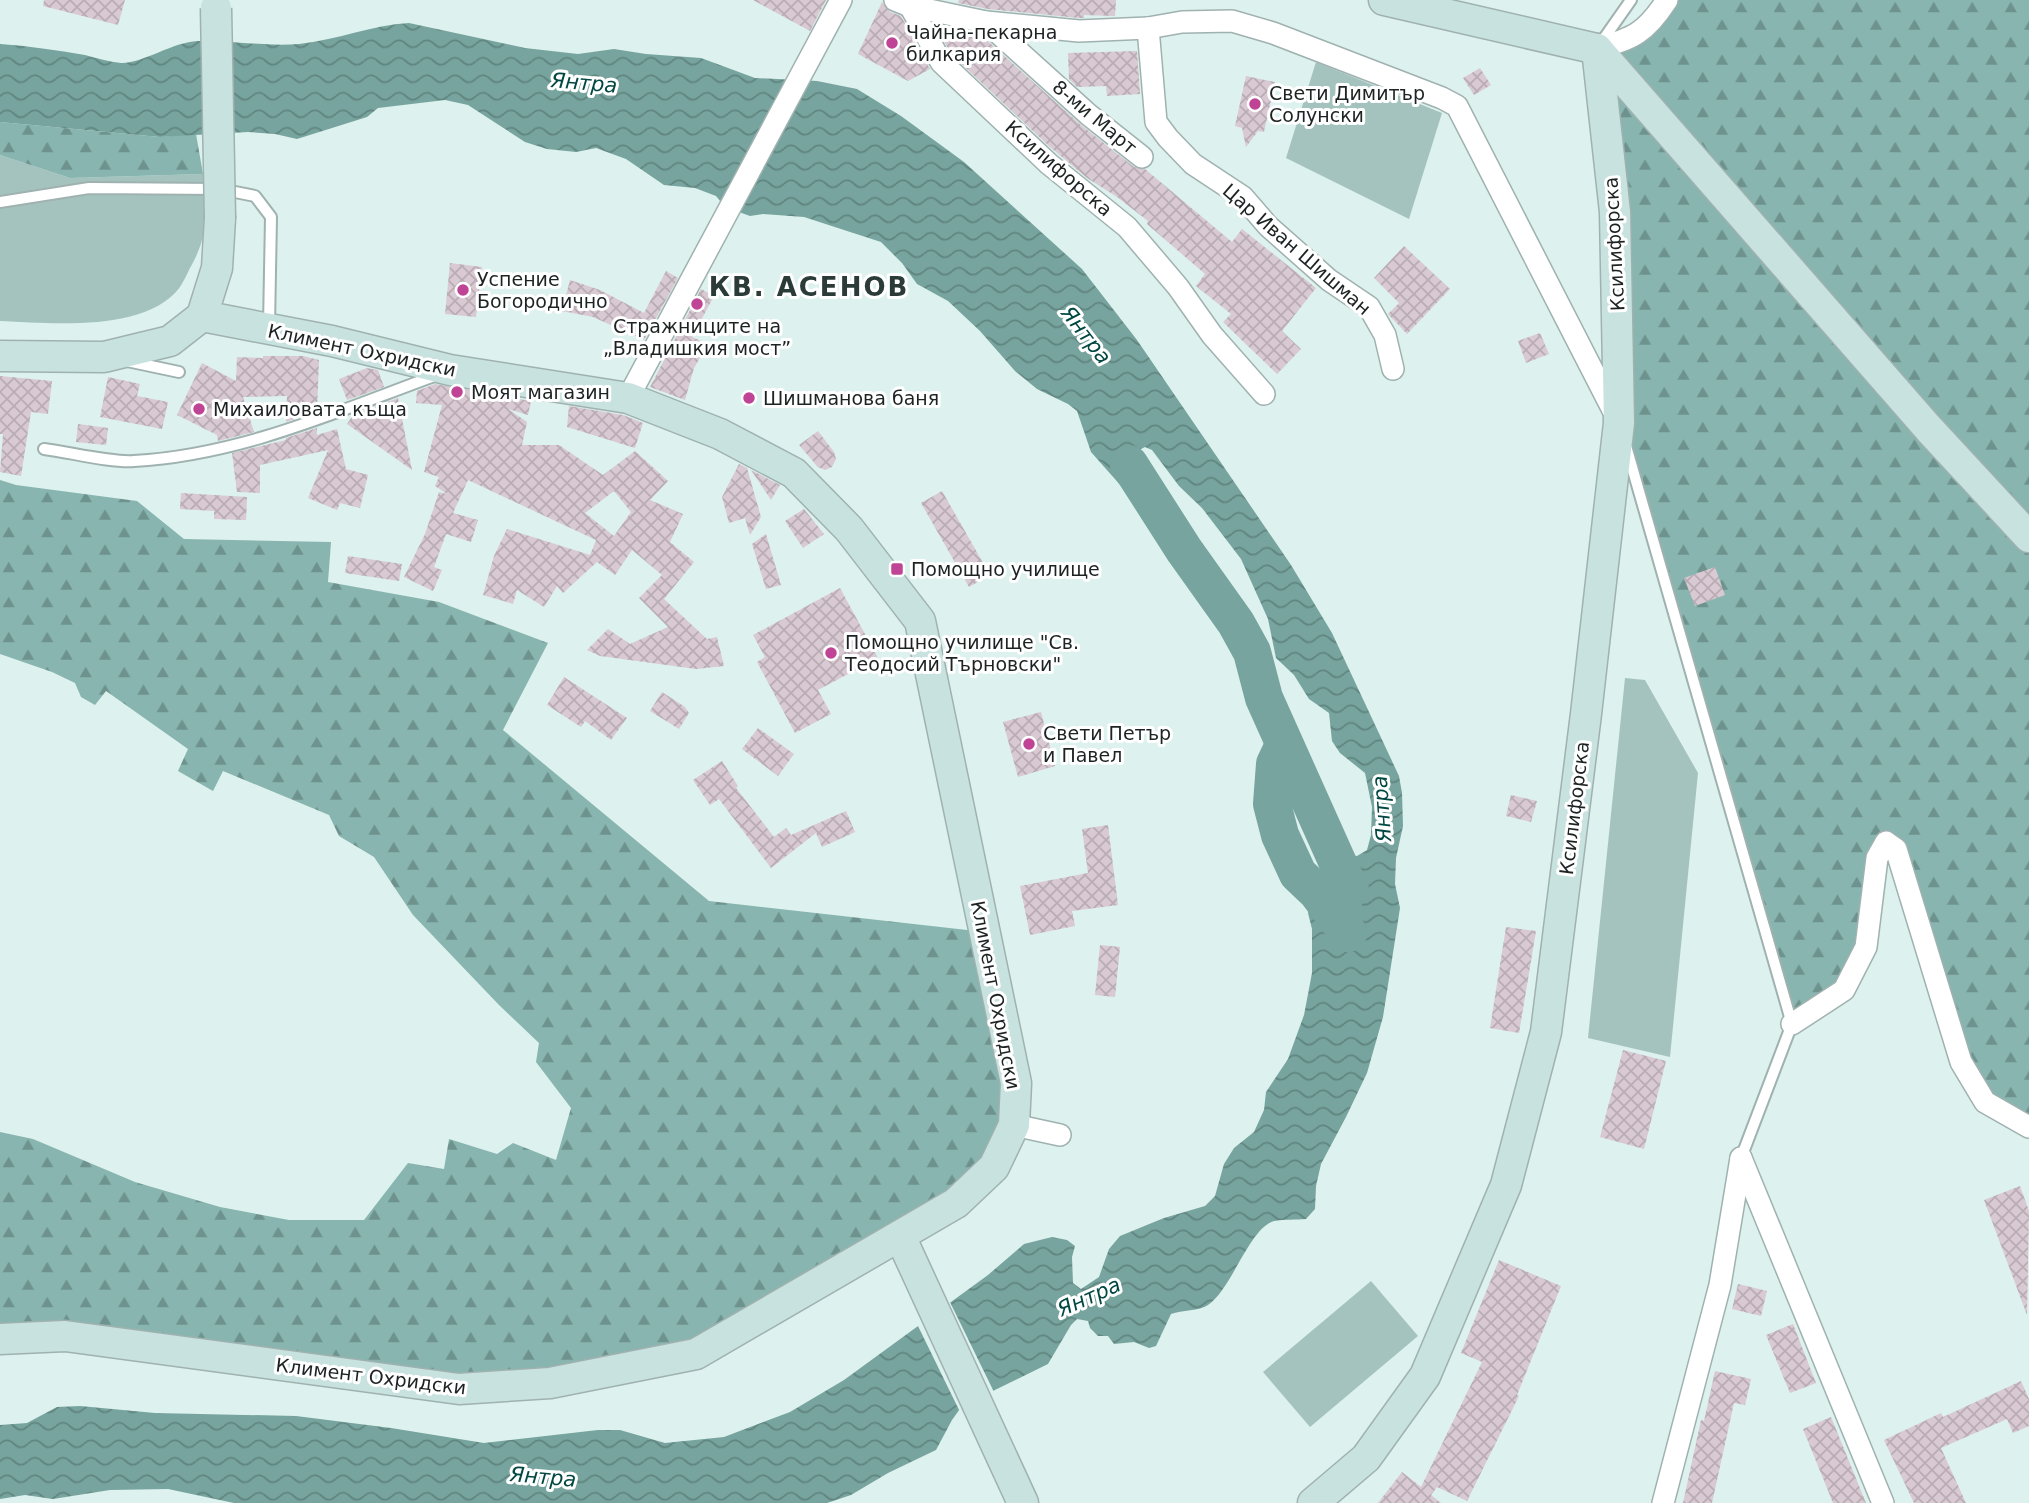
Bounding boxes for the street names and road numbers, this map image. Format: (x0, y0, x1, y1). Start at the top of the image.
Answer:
street label: 8-ми Март (1049, 76, 1141, 158)
street label: Ксилифорска (1001, 116, 1117, 220)
street label: Ксилифорска (1600, 176, 1628, 312)
street label: Цар Иван Шишман (1219, 179, 1375, 319)
street label: Климент Охридски (266, 319, 458, 381)
street label: Ксилифорска (1555, 740, 1593, 876)
street label: Климент Охридски (967, 899, 1025, 1091)
street label: Климент Охридски (275, 1353, 467, 1399)

